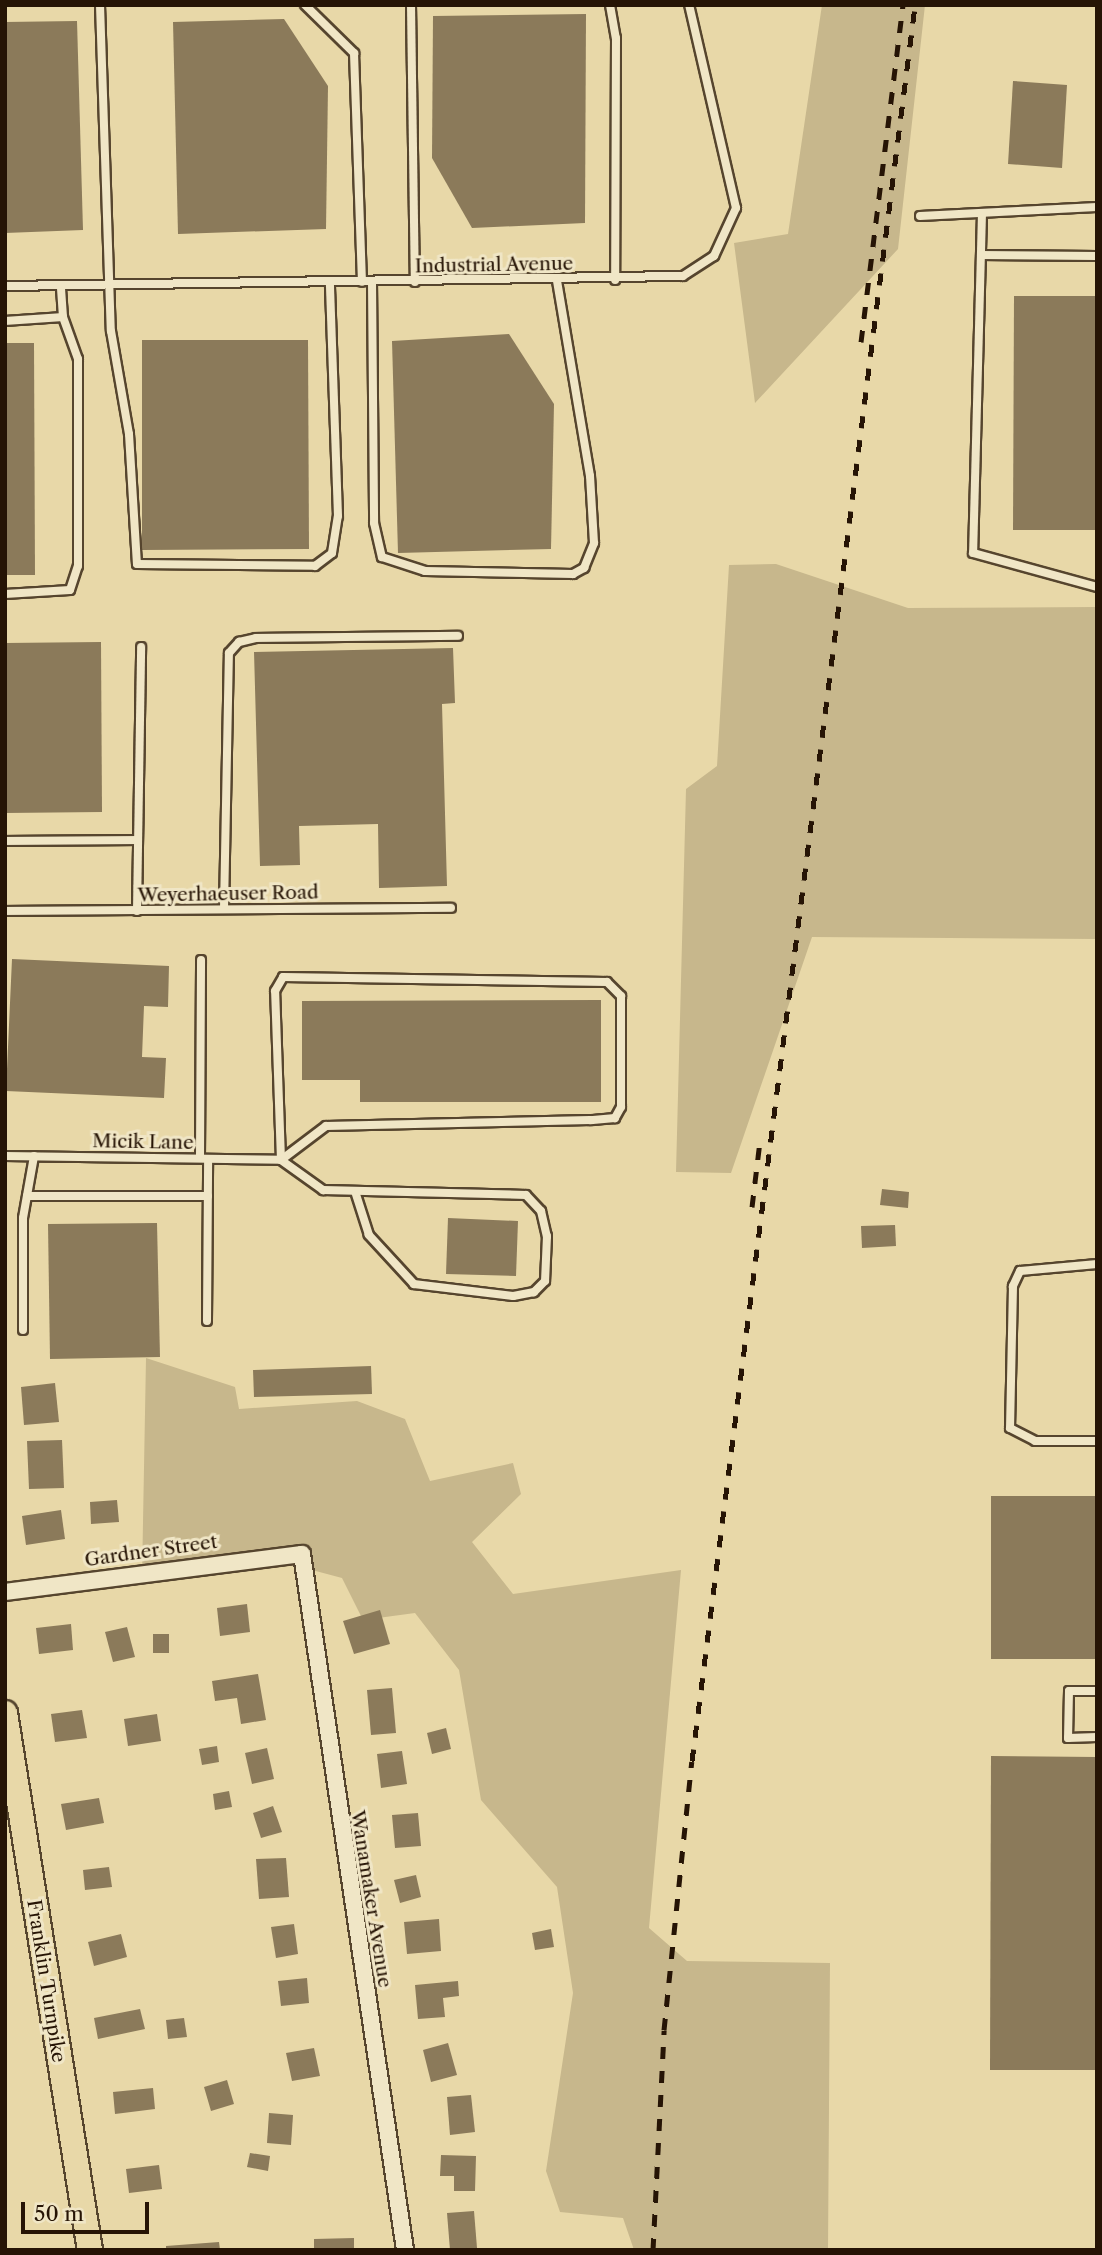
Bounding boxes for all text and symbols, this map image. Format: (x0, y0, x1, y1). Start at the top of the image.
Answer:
street label: Industrial Avenue (414, 252, 574, 278)
street label: Weyerhaeuser Road (137, 881, 319, 907)
street label: Micik Lane (92, 1130, 194, 1154)
street label: Gardner Street (83, 1530, 219, 1572)
street label: Wanamaker Avenue (346, 1808, 396, 1990)
street label: Franklin Turnpike (22, 1898, 70, 2064)
scale bar (24, 2188, 152, 2232)
text: 50 m (34, 2201, 84, 2226)

